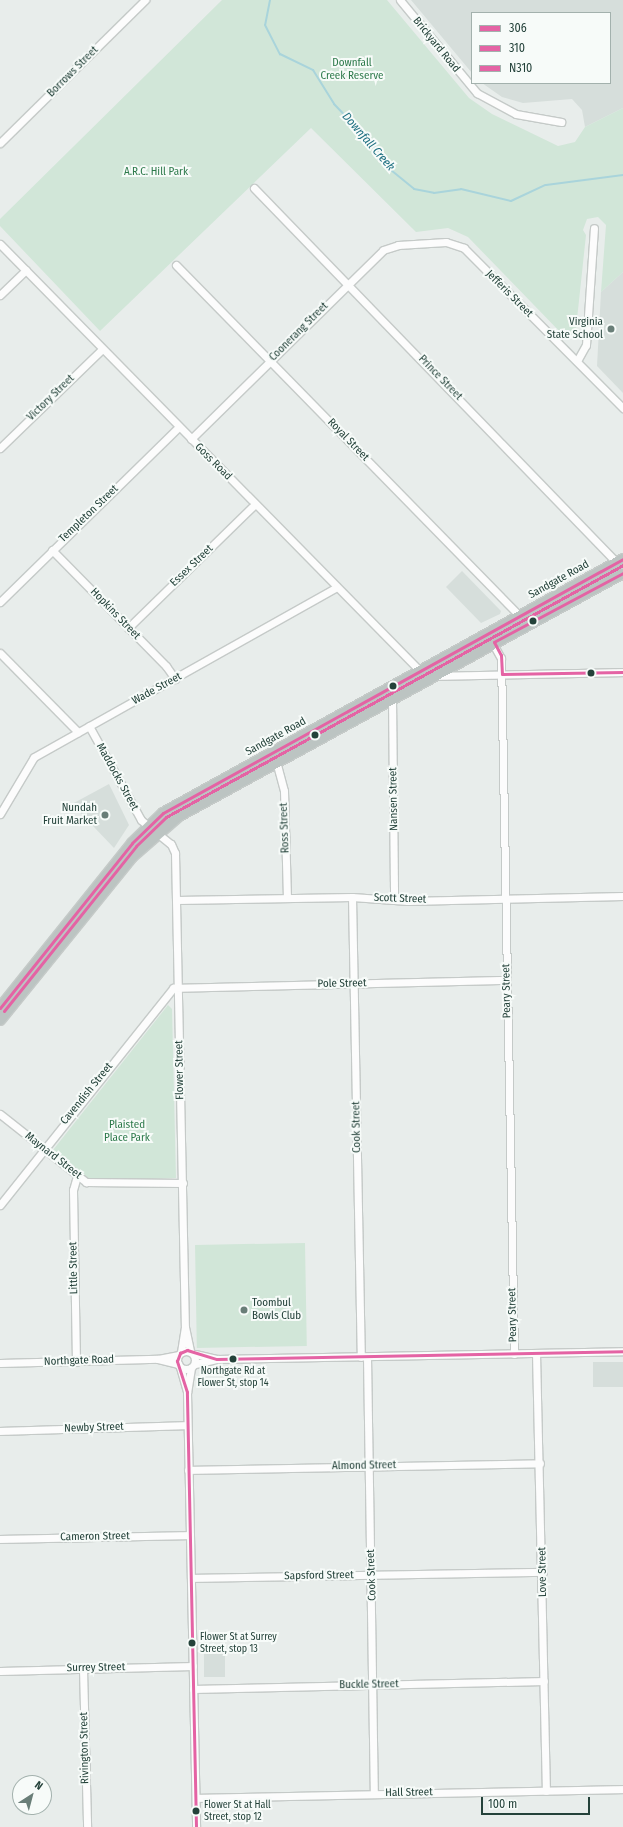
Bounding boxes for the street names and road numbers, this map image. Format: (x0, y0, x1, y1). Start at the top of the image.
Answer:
street label: Brickyard Road (410, 15, 462, 75)
street label: Borrows Street (45, 44, 101, 100)
street label: Jefferis Street (483, 268, 535, 320)
street label: Coonerang Street (267, 300, 331, 364)
street label: Prince Street (415, 353, 465, 403)
street label: Victory Street (25, 372, 77, 424)
street label: Royal Street (324, 416, 372, 464)
street label: Goss Road (192, 441, 234, 483)
street label: Templeton Street (57, 482, 121, 546)
street label: Essex Street (168, 542, 216, 590)
street label: Sandgate Road (526, 558, 592, 602)
street label: Hopkins Street (87, 586, 143, 642)
street label: Wade Street (130, 670, 184, 708)
street label: Sandgate Road (243, 715, 309, 759)
street label: Maddocks Street (93, 741, 141, 813)
street label: Nansen Street (387, 767, 401, 831)
street label: Ross Street (278, 803, 292, 853)
street label: Scott Street (374, 891, 426, 907)
street label: Peary Street (500, 964, 514, 1018)
street label: Pole Street (317, 977, 367, 991)
street label: Flower Street (173, 1040, 187, 1100)
street label: Cavendish Street (58, 1060, 116, 1128)
street label: Cook Street (350, 1101, 364, 1153)
street label: Maynard Street (22, 1130, 84, 1182)
street label: Little Street (67, 1242, 81, 1294)
street label: Peary Street (506, 1288, 520, 1342)
street label: Northgate Road (44, 1353, 114, 1369)
street label: Newby Street (64, 1420, 124, 1436)
street label: Almond Street (332, 1459, 396, 1473)
street label: Cameron Street (60, 1530, 130, 1544)
street label: Love Street (536, 1547, 550, 1597)
street label: Cook Street (365, 1549, 379, 1601)
street label: Sapsford Street (284, 1569, 354, 1583)
street label: Surrey Street (67, 1661, 125, 1675)
street label: Buckle Street (339, 1678, 399, 1692)
street label: Rivington Street (78, 1712, 92, 1784)
street label: Hall Street (385, 1786, 433, 1800)

